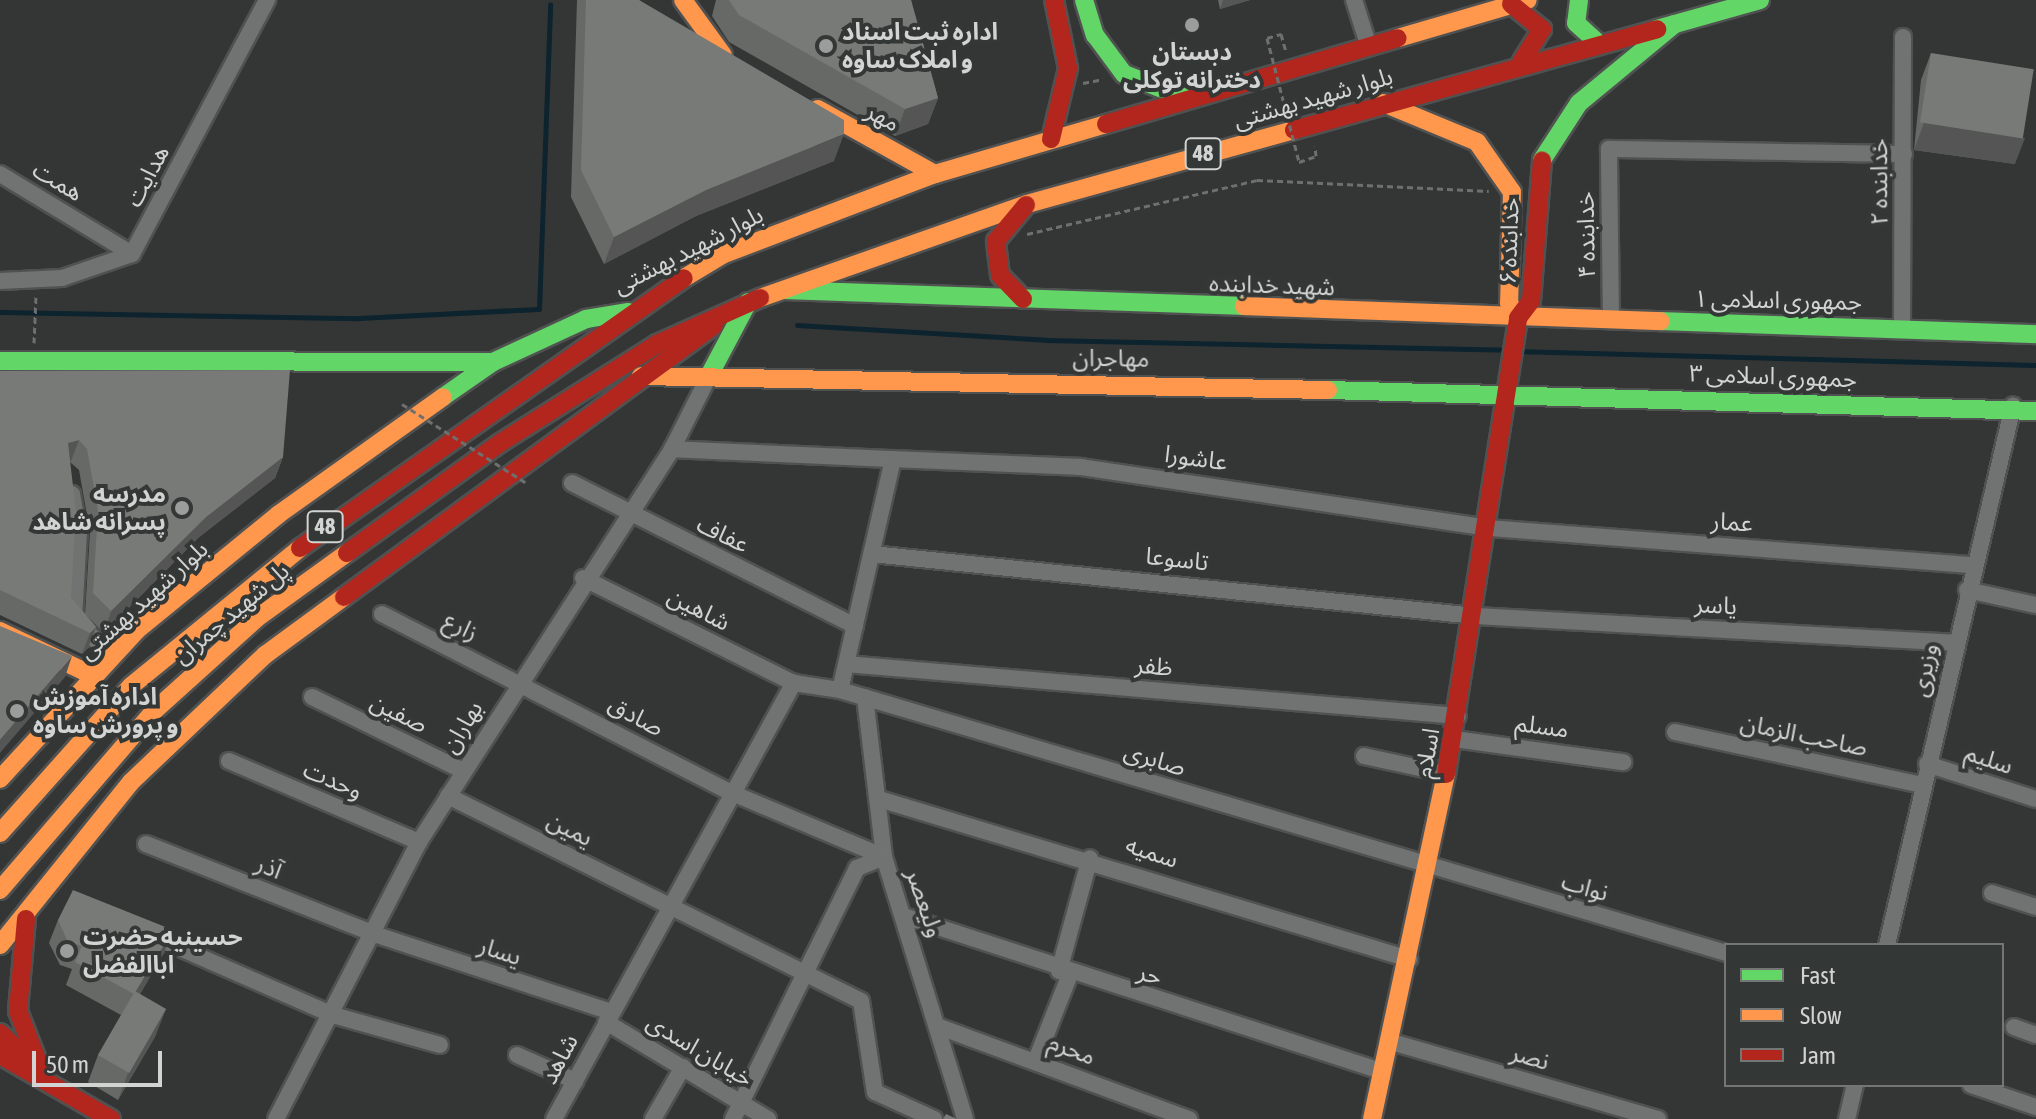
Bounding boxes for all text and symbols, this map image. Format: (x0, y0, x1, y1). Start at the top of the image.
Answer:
marker: دبستان دخترانه توکلی (1183, 16, 1201, 34)
place label: اداره ثبت اسناد و املاک ساوه (842, 18, 998, 74)
marker: اداره ثبت اسناد و املاک ساوه (817, 37, 835, 55)
place label: دبستان دخترانه توکلی (1123, 38, 1261, 94)
street label: بلوار شهید بهشتی (1230, 61, 1396, 135)
street label: مهر (861, 96, 905, 138)
road number: 48 (1183, 136, 1223, 172)
street label: خدابنده ۲ (1865, 139, 1893, 225)
street label: هدایت (119, 140, 175, 212)
street label: همت (27, 155, 89, 207)
street label: خدابنده ۴ (1571, 191, 1601, 279)
street label: خدابنده ۶ (1493, 197, 1525, 285)
street label: بلوار شهید بهشتی (608, 200, 768, 300)
street label: شهید خدابنده (1209, 268, 1335, 302)
street label: جمهوری اسلامی ۱ (1694, 284, 1862, 316)
street label: مهاجران (1072, 343, 1150, 373)
street label: جمهوری اسلامی ۳ (1689, 359, 1857, 393)
street label: عاشورا (1163, 439, 1229, 477)
place label: مدرسه پسرانه شاهد (32, 480, 166, 536)
marker: مدرسه پسرانه شاهد (173, 499, 191, 517)
street label: عمار (1710, 506, 1754, 538)
road number: 48 (305, 509, 345, 545)
street label: عفاف (692, 509, 754, 559)
street label: بلوار شهید بهشتی (72, 534, 214, 666)
street label: تاسوعا (1144, 541, 1210, 577)
street label: پل شهید چمران (167, 556, 295, 670)
street label: شاهین (663, 581, 735, 637)
street label: یاسر (1694, 590, 1738, 620)
street label: زارع (439, 605, 483, 647)
street label: وزیری (1904, 641, 1944, 699)
street label: ظفر (1134, 650, 1174, 682)
place label: اداره آموزش و پرورش ساوه (33, 683, 179, 739)
street label: صفین (366, 687, 432, 739)
street label: صادق (603, 690, 669, 742)
street label: بهاران (435, 696, 489, 758)
marker: اداره آموزش و پرورش ساوه (8, 702, 26, 720)
street label: مسلم (1513, 708, 1571, 744)
street label: صاحب الزمان (1738, 708, 1870, 762)
street label: اسلام (1408, 726, 1446, 780)
street label: صابری (1121, 736, 1189, 782)
street label: سلیم (1962, 738, 2016, 780)
street label: وحدت (299, 755, 367, 805)
street label: یمین (542, 806, 598, 852)
street label: سمیه (1122, 830, 1182, 874)
street label: آذر (252, 849, 286, 885)
street label: ولیعصر (900, 865, 950, 941)
street label: نواب (1558, 867, 1612, 907)
place label: حسینیه حضرت اباالفضل (83, 923, 243, 979)
street label: یسار (475, 931, 525, 971)
marker: حسینیه حضرت اباالفضل (58, 942, 76, 960)
legend (1724, 943, 2004, 1087)
street label: حر (1134, 957, 1166, 991)
text: Fast (1800, 962, 1836, 989)
text: Slow (1800, 1002, 1842, 1029)
street label: خیابان اسدی (642, 1007, 758, 1093)
street label: محرم (1044, 1027, 1100, 1071)
street label: شاهد (534, 1029, 584, 1089)
scale bar (36, 1035, 166, 1085)
street label: نصر (1507, 1038, 1553, 1076)
text: Jam (1800, 1042, 1836, 1069)
text: 50 m (46, 1051, 89, 1078)

